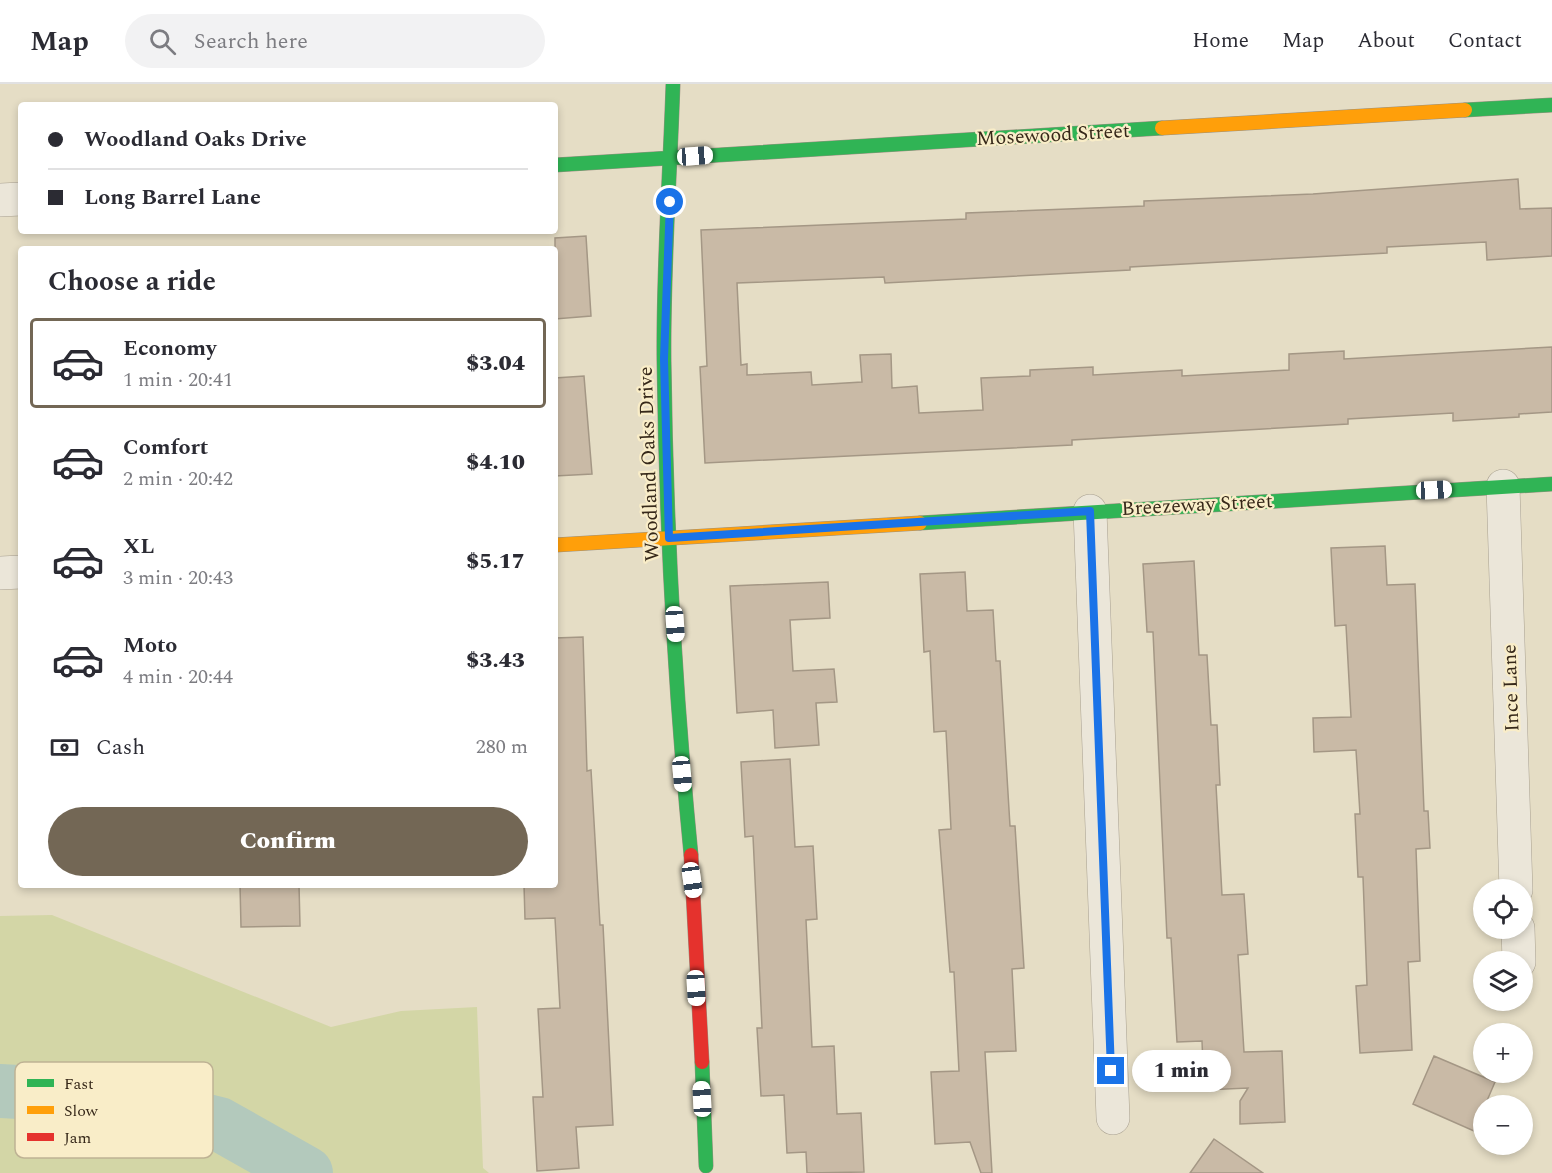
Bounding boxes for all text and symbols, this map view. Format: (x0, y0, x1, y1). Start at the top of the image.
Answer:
search box (125, 14, 545, 68)
text: Map (30, 20, 89, 63)
icon: search (146, 25, 179, 58)
text: Search here (194, 25, 308, 58)
text: Home (1192, 25, 1249, 57)
text: Map (1282, 25, 1324, 57)
text: About (1357, 25, 1415, 57)
text: Contact (1448, 25, 1522, 57)
street label: Mosewood Street (975, 116, 1131, 154)
text: Woodland Oaks Drive (84, 123, 307, 156)
car (676, 146, 714, 166)
text: Long Barrel Lane (84, 181, 261, 214)
route start (656, 188, 683, 215)
text: Choose a ride (48, 261, 216, 303)
text: Economy (123, 332, 216, 365)
icon: car (51, 336, 105, 390)
text: $3.04 (466, 347, 525, 380)
text: 1 min · 20:41 (123, 365, 233, 395)
street label: Woodland Oaks Drive (631, 366, 667, 562)
text: Comfort (123, 431, 208, 464)
icon: car (51, 435, 105, 489)
text: $4.10 (466, 446, 525, 479)
text: 2 min · 20:42 (123, 464, 233, 494)
car (1416, 480, 1452, 500)
street label: Breezeway Street (1121, 486, 1273, 524)
text: XL (123, 530, 154, 563)
icon: car (51, 534, 105, 588)
text: $5.17 (466, 545, 525, 578)
text: 3 min · 20:43 (123, 563, 233, 593)
car (665, 605, 685, 643)
text: Moto (123, 629, 177, 662)
icon: car (51, 633, 105, 687)
text: $3.43 (466, 644, 525, 677)
street label: Ince Lane (1494, 644, 1528, 732)
text: 4 min · 20:44 (123, 662, 233, 692)
icon: cash (48, 731, 81, 764)
text: Cash (96, 731, 145, 764)
text: 280 m (476, 732, 528, 762)
car (671, 755, 693, 793)
button: Confirm (48, 807, 528, 876)
car (681, 861, 703, 899)
map controls (1473, 879, 1533, 1155)
button: locate (1473, 879, 1533, 939)
button: layers (1473, 951, 1533, 1011)
car (686, 970, 706, 1006)
button: + (1473, 1023, 1533, 1083)
callout: 1 min (1132, 1050, 1231, 1092)
text: 1 min (1154, 1056, 1209, 1086)
route end (1097, 1057, 1124, 1084)
legend (15, 1062, 213, 1158)
text: Fast (64, 1072, 94, 1096)
car (692, 1081, 712, 1117)
button: − (1473, 1095, 1533, 1155)
text: Slow (64, 1099, 99, 1123)
text: Jam (64, 1126, 92, 1150)

